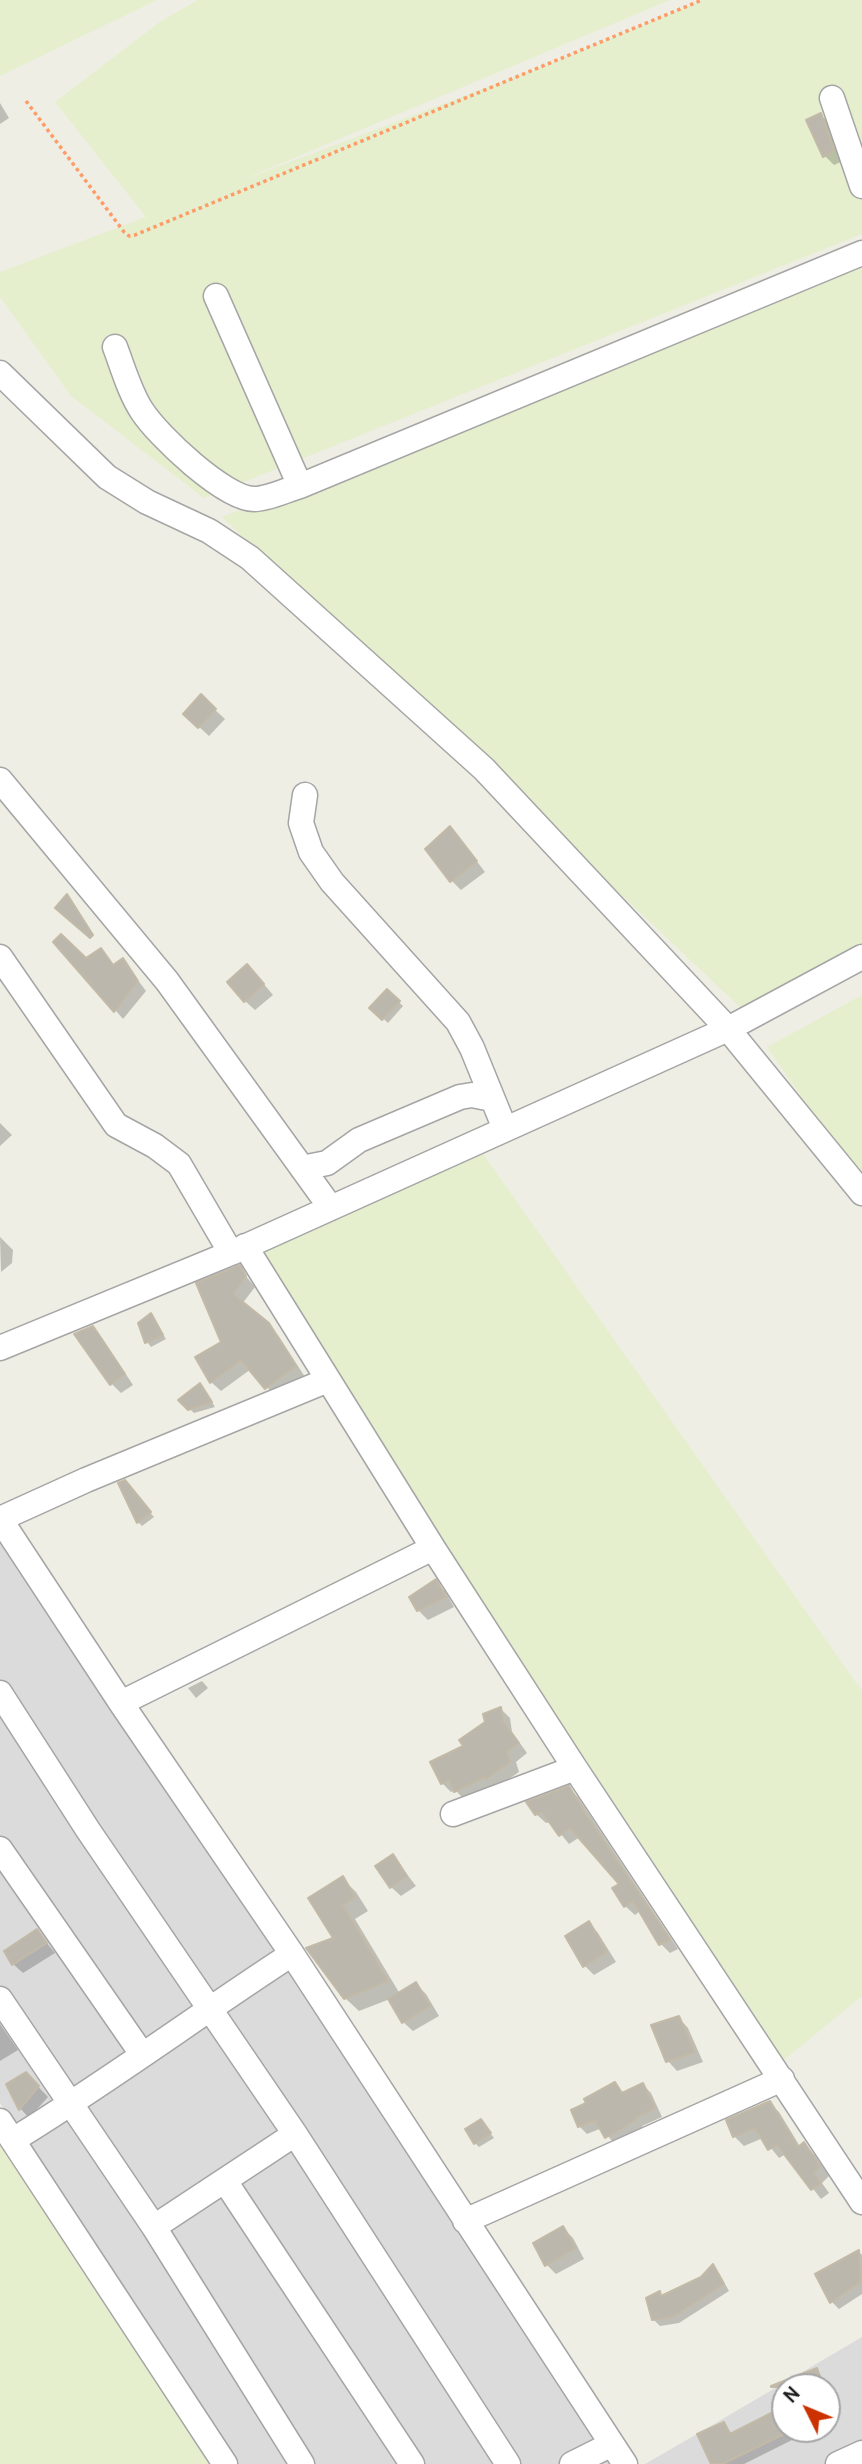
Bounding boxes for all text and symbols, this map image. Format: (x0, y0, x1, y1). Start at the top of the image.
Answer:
north arrow (771, 2373, 841, 2443)
text: N (779, 2382, 805, 2407)

